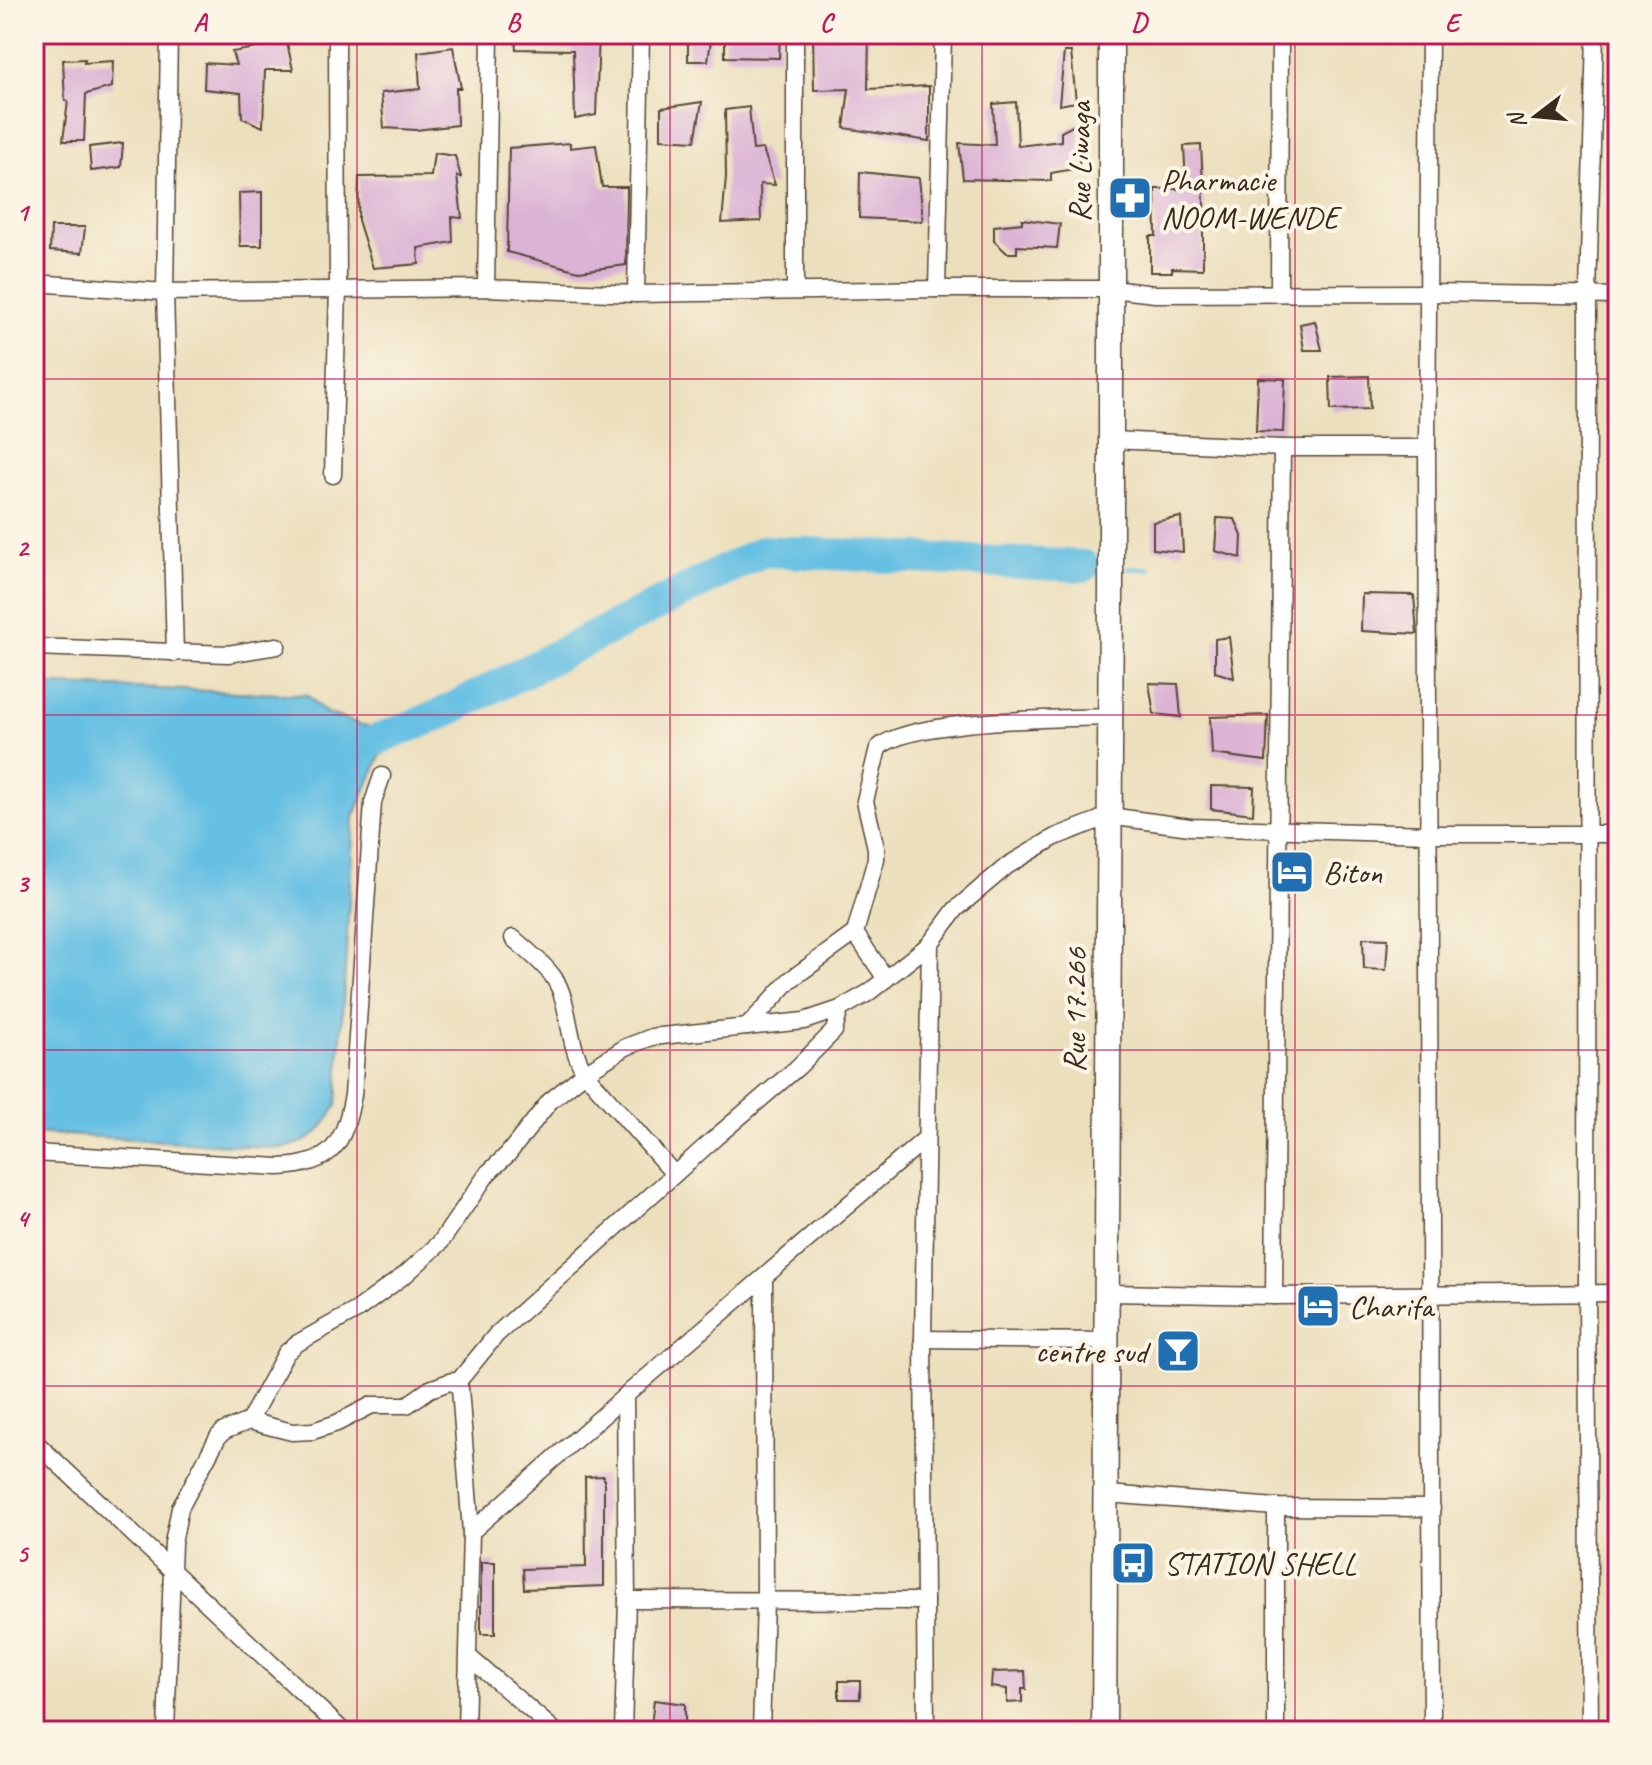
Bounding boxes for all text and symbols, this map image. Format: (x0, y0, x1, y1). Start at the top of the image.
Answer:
text: A (193, 6, 208, 39)
text: B (506, 6, 522, 39)
text: C (820, 6, 836, 39)
text: D (1131, 6, 1149, 39)
text: E (1445, 6, 1463, 39)
north arrow (1496, 76, 1576, 156)
street label: Rue Liwaga (1059, 100, 1100, 222)
text: N (1501, 108, 1533, 132)
place label: Pharmacie NOOM-WENDE (1161, 160, 1343, 238)
pharmacy icon: Pharmacie NOOM-WENDE (1106, 174, 1154, 222)
text: 1 (16, 196, 31, 229)
text: 2 (16, 531, 30, 564)
hotel icon: Biton (1268, 848, 1316, 896)
place label: Biton (1323, 852, 1383, 893)
text: 3 (16, 867, 30, 900)
street label: Rue 17.266 (1053, 946, 1097, 1073)
text: 4 (16, 1202, 31, 1235)
hotel icon: Charifa (1294, 1282, 1342, 1330)
place label: Charifa (1349, 1286, 1436, 1327)
bar icon: centre sud (1154, 1327, 1202, 1375)
place label: centre sud (1035, 1331, 1151, 1372)
text: 5 (16, 1537, 30, 1570)
bus stop icon: STATION SHELL (1109, 1539, 1157, 1587)
place label: STATION SHELL (1164, 1543, 1356, 1584)

